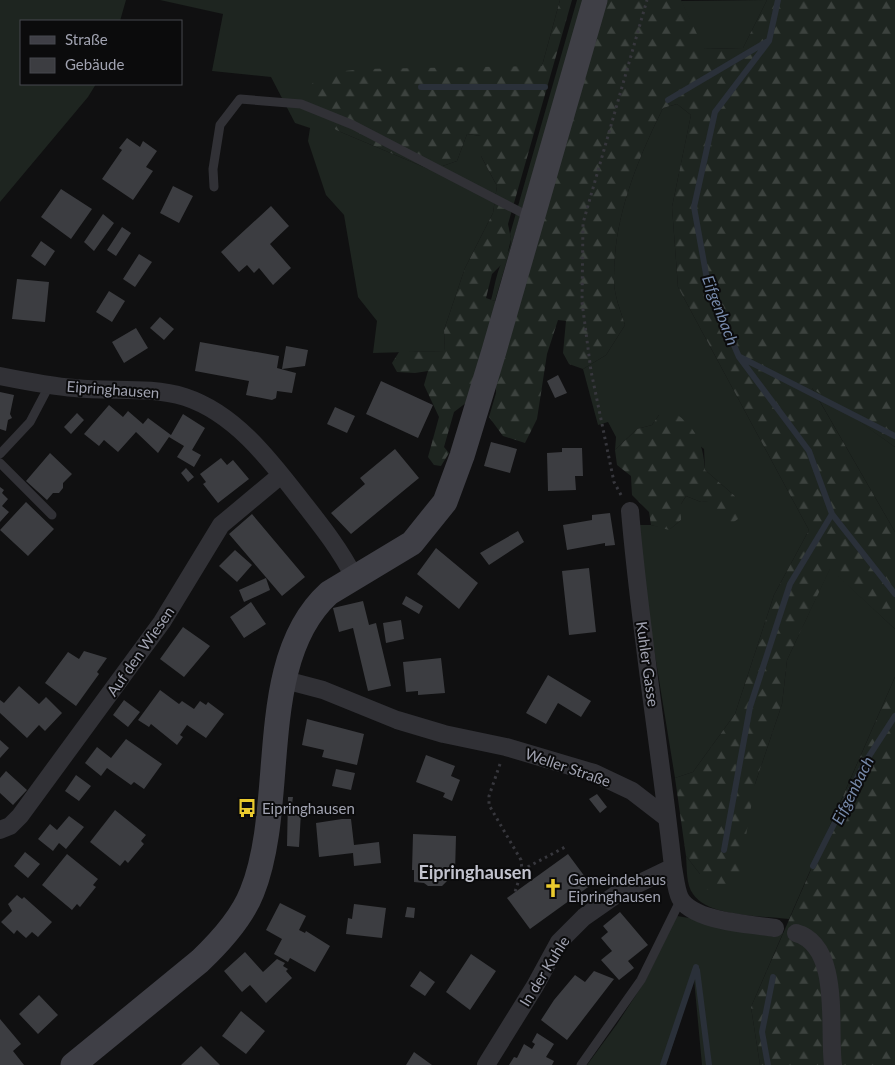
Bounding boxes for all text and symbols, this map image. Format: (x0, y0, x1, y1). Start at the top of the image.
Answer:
legend (20, 20, 182, 85)
text: Straße (65, 30, 108, 48)
text: Gebäude (65, 55, 124, 73)
water label: Eifgenbach (699, 272, 743, 348)
street label: Eipringhausen (66, 377, 160, 401)
street label: Auf den Wiesen (102, 603, 178, 699)
street label: Kuhler Gasse (633, 620, 663, 708)
street label: Weller Straße (523, 744, 613, 790)
water label: Eifgenbach (827, 753, 877, 827)
bus stop icon: Eipringhausen (236, 797, 258, 819)
place label: Eipringhausen (262, 799, 355, 817)
district label: Eipringhausen (418, 861, 532, 883)
place label: Gemeindehaus Eipringhausen (568, 870, 666, 905)
church icon: Gemeindehaus Eipringhausen (542, 877, 564, 899)
street label: In der Kuhle (515, 933, 573, 1009)

